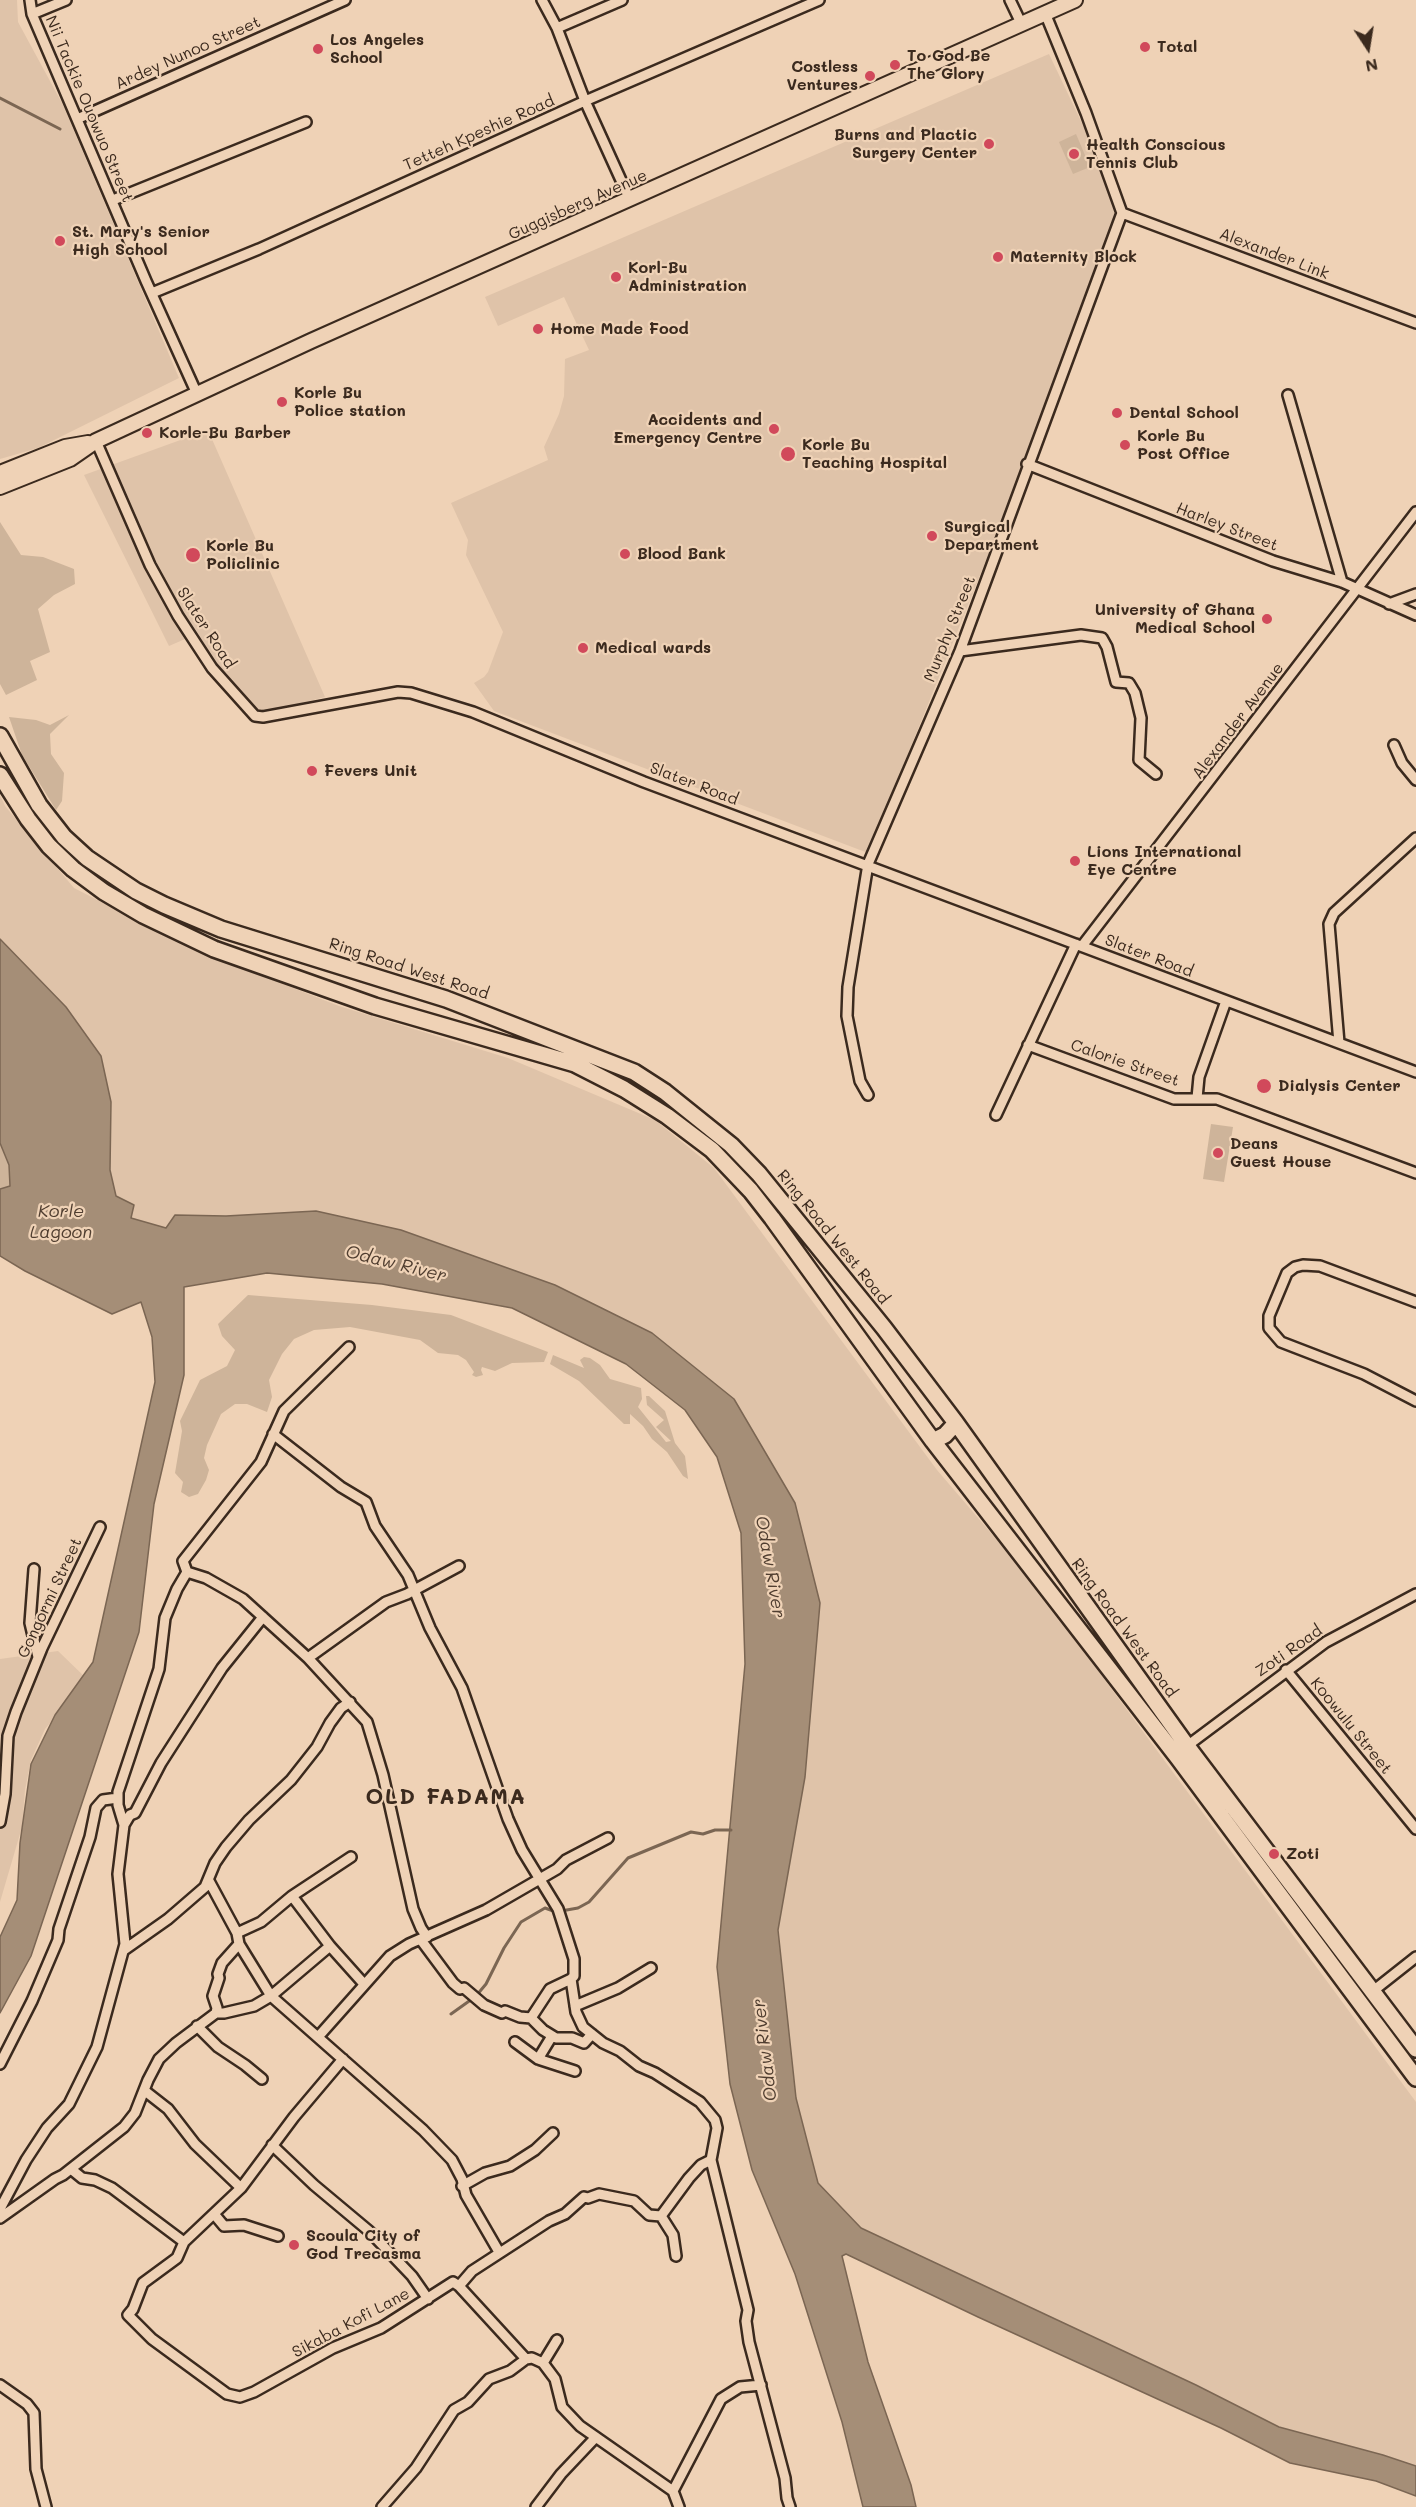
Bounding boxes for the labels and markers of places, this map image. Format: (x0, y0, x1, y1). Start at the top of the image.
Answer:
place label: Los Angeles School (330, 30, 424, 68)
place label: Total (1157, 37, 1197, 57)
marker: Total (1138, 40, 1152, 54)
marker: Los Angeles School (311, 42, 325, 56)
place label: To God Be The Glory (907, 46, 990, 84)
place label: Costless Ventures (786, 57, 858, 95)
marker: To God Be The Glory (888, 58, 902, 72)
marker: Costless Ventures (863, 69, 877, 83)
place label: Burns and Plactic Surgery Center (834, 125, 977, 163)
place label: Health Conscious Tennis Club (1086, 135, 1225, 173)
marker: Burns and Plactic Surgery Center (982, 137, 996, 151)
marker: Health Conscious Tennis Club (1067, 147, 1081, 161)
place label: St. Mary's Senior High School (72, 222, 210, 260)
marker: St. Mary's Senior High School (53, 234, 67, 248)
place label: Maternity Block (1010, 247, 1137, 267)
marker: Maternity Block (991, 250, 1005, 264)
place label: Korl-Bu Administration (628, 258, 747, 296)
marker: Korl-Bu Administration (609, 270, 623, 284)
place label: Home Made Food (550, 319, 689, 339)
marker: Home Made Food (531, 322, 545, 336)
place label: Korle Bu Police station (294, 383, 406, 421)
marker: Korle Bu Police station (275, 395, 289, 409)
place label: Dental School (1129, 403, 1239, 423)
marker: Dental School (1110, 406, 1124, 420)
place label: Accidents and Emergency Centre (613, 410, 762, 448)
marker: Accidents and Emergency Centre (767, 422, 781, 436)
place label: Korle-Bu Barber (159, 423, 291, 443)
marker: Korle-Bu Barber (140, 426, 154, 440)
place label: Korle Bu Post Office (1137, 426, 1230, 464)
place label: Korle Bu Teaching Hospital (802, 435, 947, 473)
marker: Korle Bu Post Office (1118, 438, 1132, 452)
marker: Korle Bu Teaching Hospital (779, 445, 797, 463)
place label: Surgical Department (944, 517, 1039, 555)
marker: Surgical Department (925, 529, 939, 543)
place label: Korle Bu Policlinic (206, 536, 280, 574)
place label: Blood Bank (637, 544, 726, 564)
marker: Korle Bu Policlinic (184, 546, 202, 564)
marker: Blood Bank (618, 547, 632, 561)
place label: University of Ghana Medical School (1095, 600, 1255, 638)
marker: University of Ghana Medical School (1260, 612, 1274, 626)
place label: Medical wards (595, 638, 711, 658)
marker: Medical wards (576, 641, 590, 655)
place label: Fevers Unit (324, 761, 417, 781)
marker: Fevers Unit (305, 764, 319, 778)
place label: Lions International Eye Centre (1087, 842, 1241, 880)
marker: Lions International Eye Centre (1068, 854, 1082, 868)
place label: Dialysis Center (1278, 1076, 1401, 1096)
marker: Dialysis Center (1255, 1077, 1273, 1095)
place label: Deans Guest House (1230, 1134, 1331, 1172)
marker: Deans Guest House (1211, 1146, 1225, 1160)
place label: Zoti (1286, 1844, 1320, 1864)
marker: Zoti (1267, 1847, 1281, 1861)
place label: Scoula City of God Trecasma (306, 2226, 421, 2264)
marker: Scoula City of God Trecasma (287, 2238, 301, 2252)

